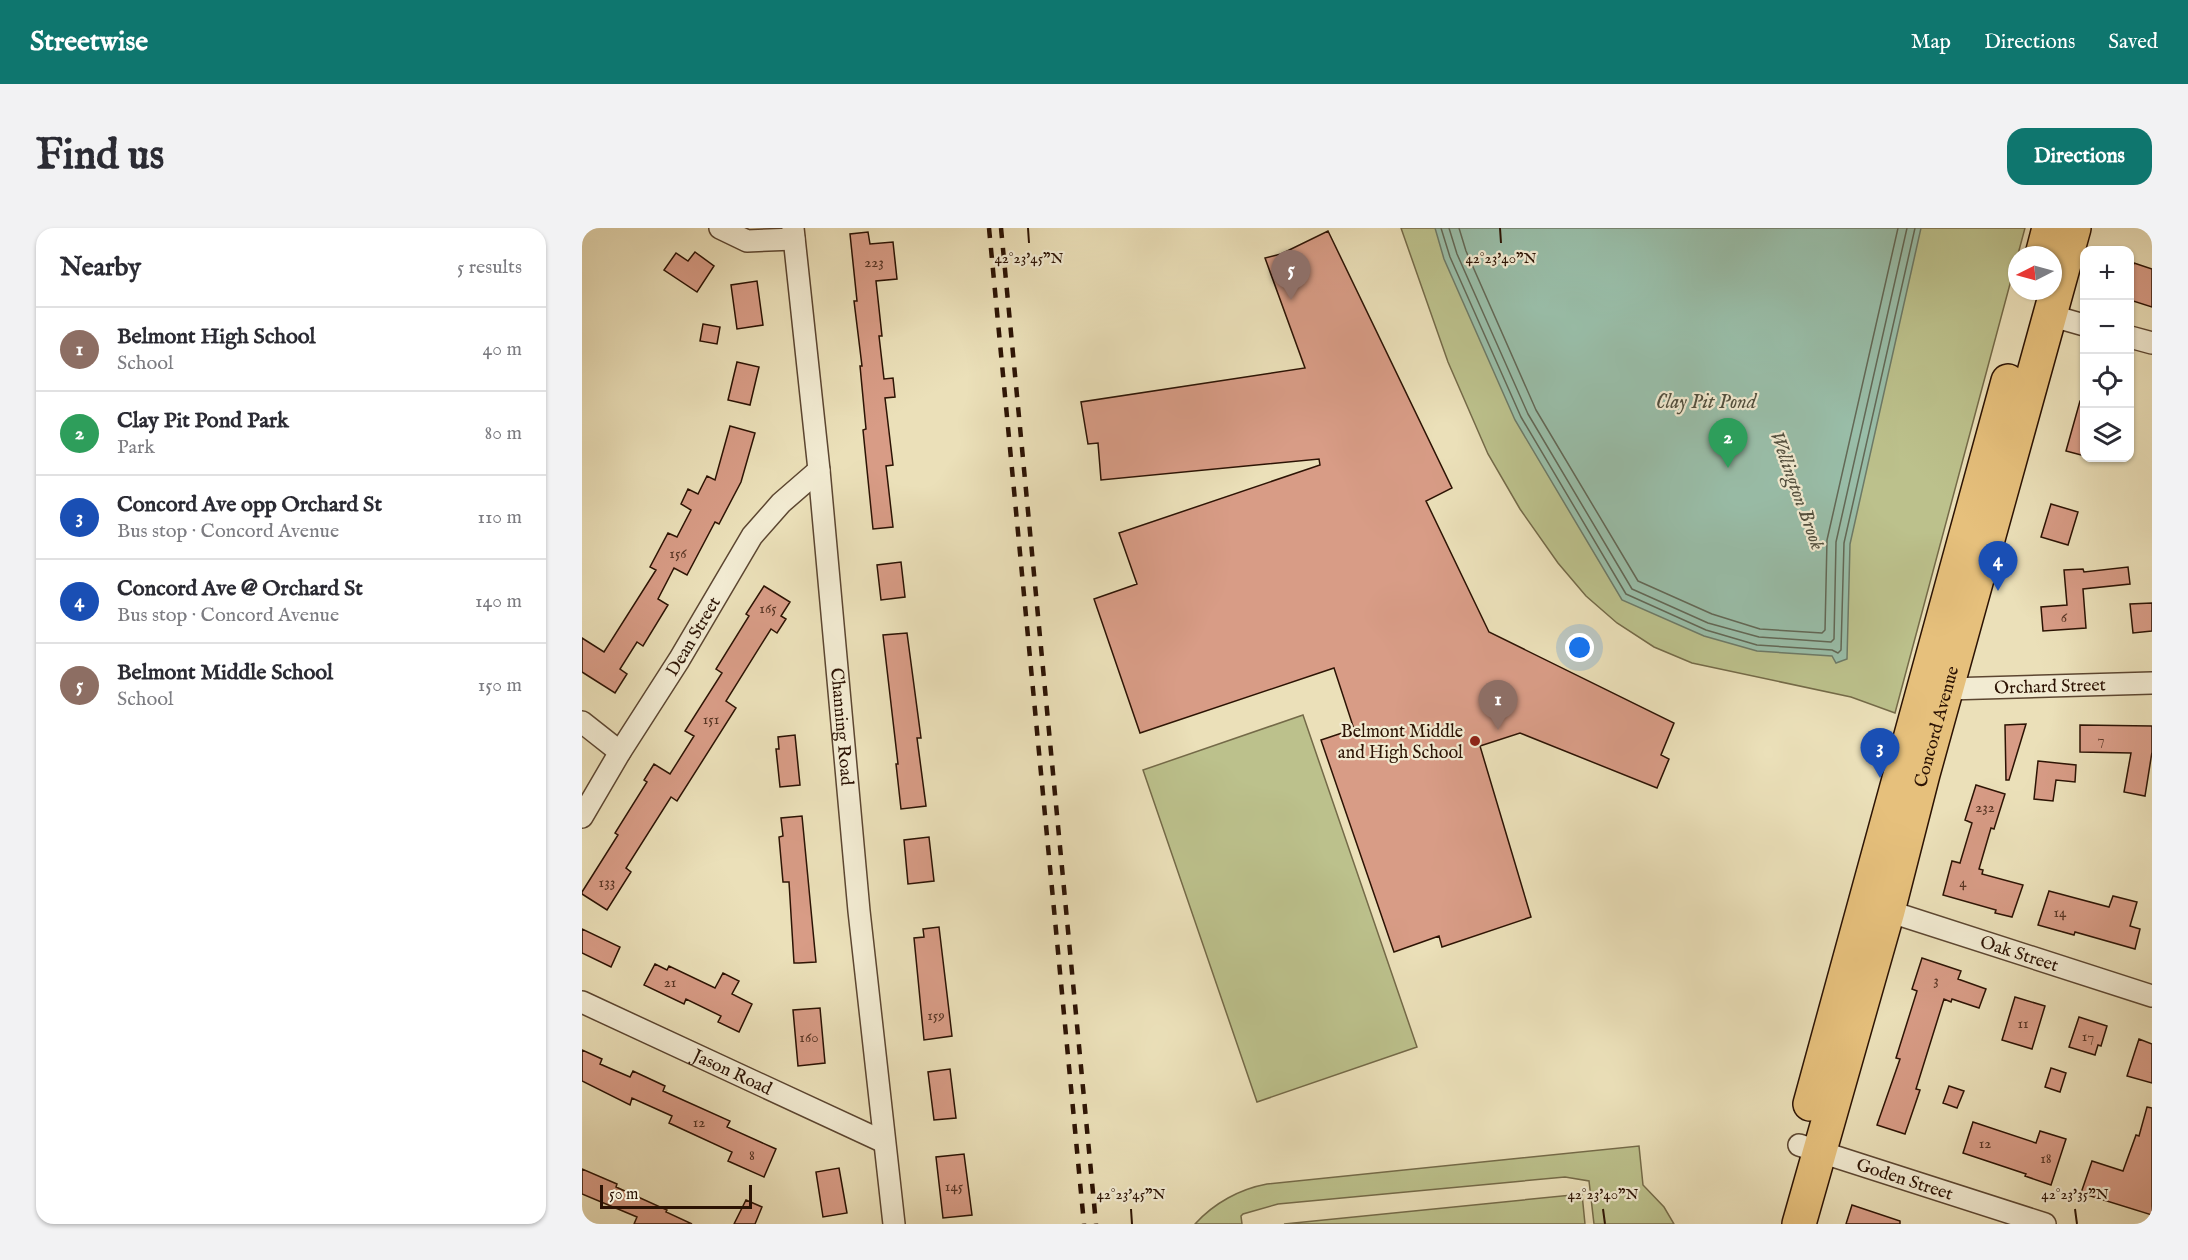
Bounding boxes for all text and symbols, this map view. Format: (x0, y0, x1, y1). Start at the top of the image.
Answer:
text: Streetwise (30, 25, 148, 60)
text: Map (1911, 29, 1951, 56)
text: Directions (1984, 29, 2075, 56)
text: Saved (2108, 29, 2158, 56)
button: Directions (2007, 128, 2152, 185)
text: Find us (36, 130, 164, 183)
north arrow (2008, 246, 2062, 300)
map controls (2080, 246, 2134, 462)
button: + (2080, 246, 2134, 300)
text: 42°23'45"N (994, 249, 1064, 268)
text: 42°23'40"N (1465, 249, 1537, 268)
pin: 5 (1272, 250, 1310, 300)
text: Nearby (60, 251, 141, 284)
house number: 223 (864, 253, 884, 272)
text: 5 results (457, 255, 522, 280)
button: − (2080, 300, 2134, 354)
text: Belmont High School (117, 323, 316, 351)
text: 1 (76, 337, 83, 362)
text: 40 m (483, 337, 522, 362)
text: School (117, 351, 173, 376)
button: locate (2080, 354, 2134, 408)
water label: Clay Pit Pond (1656, 390, 1758, 415)
text: Clay Pit Pond Park (117, 407, 289, 435)
button: layers (2080, 408, 2134, 462)
pin: 2 (1708, 418, 1748, 468)
text: 2 (75, 421, 84, 446)
text: 80 m (485, 421, 522, 446)
water label: Wellington Brook (1763, 428, 1830, 554)
text: Park (117, 435, 155, 460)
text: Concord Ave opp Orchard St (117, 491, 382, 519)
text: 3 (76, 505, 83, 530)
text: 110 m (478, 505, 522, 530)
text: Bus stop · Concord Avenue (117, 519, 339, 544)
pin: 4 (1978, 542, 2018, 591)
house number: 156 (669, 544, 687, 563)
text: Concord Ave @ Orchard St (117, 575, 363, 603)
text: 4 (75, 589, 84, 614)
text: 140 m (475, 589, 522, 614)
street label: Dean Street (661, 593, 727, 681)
house number: 165 (759, 599, 777, 618)
text: Bus stop · Concord Avenue (117, 603, 339, 628)
house number: 6 (2061, 608, 2068, 627)
your location (1565, 633, 1594, 662)
text: Belmont Middle School (117, 659, 333, 687)
street label: Concord Avenue (1910, 664, 1965, 790)
street label: Channing Road (824, 667, 858, 787)
text: 5 (76, 673, 83, 698)
text: 150 m (478, 673, 522, 698)
street label: Orchard Street (1994, 674, 2106, 701)
pin: 1 (1478, 680, 1518, 730)
text: School (117, 687, 173, 712)
house number: 151 (703, 710, 719, 729)
place label: Belmont Middle and High School (1338, 721, 1463, 765)
pin: 3 (1860, 728, 1900, 778)
house number: 7 (2097, 730, 2105, 749)
marker: Belmont Middle and High School (1468, 734, 1482, 748)
house number: 232 (1975, 798, 1995, 817)
house number: 133 (599, 873, 615, 892)
house number: 4 (1959, 873, 1967, 892)
house number: 14 (2054, 903, 2067, 922)
street label: Oak Street (1977, 931, 2061, 978)
house number: 3 (1933, 971, 1939, 990)
house number: 21 (664, 973, 676, 992)
house number: 159 (927, 1006, 945, 1025)
house number: 11 (2017, 1014, 2029, 1033)
house number: 17 (2082, 1027, 2094, 1046)
house number: 160 (799, 1028, 819, 1047)
street label: Jason Road (687, 1044, 776, 1102)
house number: 12 (693, 1113, 705, 1132)
house number: 12 (1979, 1134, 1991, 1153)
house number: 8 (749, 1146, 755, 1165)
house number: 18 (2040, 1149, 2052, 1168)
street label: Goden Street (1853, 1154, 1955, 1207)
house number: 145 (945, 1177, 964, 1196)
scale bar (600, 1182, 752, 1210)
text: 50 m (609, 1185, 638, 1205)
text: 42°23'45"N (1096, 1185, 1166, 1204)
text: 42°23'40"N (1567, 1185, 1639, 1204)
text: 42°23'35"N (2041, 1185, 2109, 1204)

